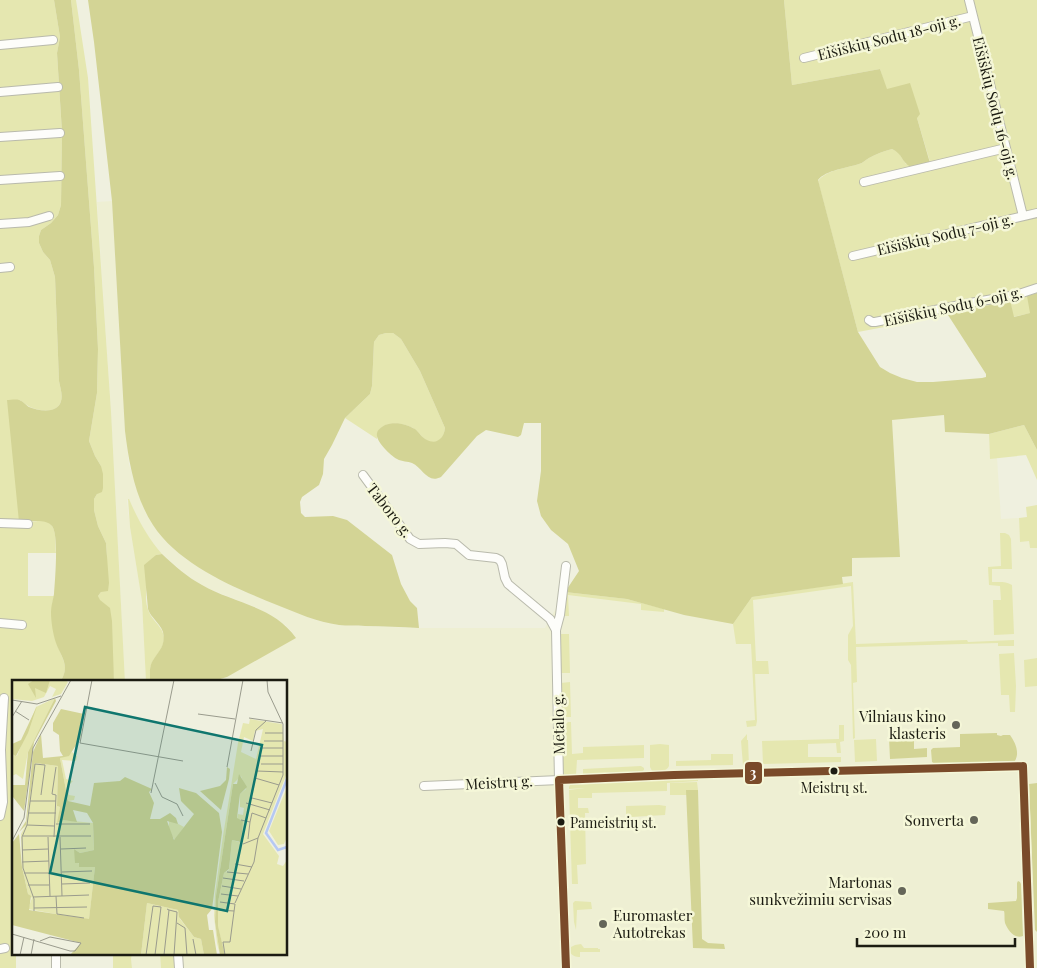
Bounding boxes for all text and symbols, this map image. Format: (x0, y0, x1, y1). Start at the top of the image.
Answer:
street label: Eišiškių Sodų 18-oji g. (815, 10, 963, 64)
street label: Eišiškių Sodų 16-oji g. (969, 34, 1023, 182)
street label: Eišiškių Sodų 7-oji g. (875, 209, 1015, 259)
street label: Eišiškių Sodų 6-oji g. (882, 282, 1024, 330)
street label: Taboro g. (363, 479, 417, 541)
inset map (12, 680, 288, 956)
street label: Metalo g. (547, 693, 569, 755)
place label: Vilniaus kino klasteris (858, 706, 946, 743)
marker: Vilniaus kino klasteris (950, 719, 962, 731)
line badge: 3 (744, 761, 763, 785)
text: 3 (750, 763, 757, 782)
marker: Meistrų st. (829, 766, 839, 776)
street label: Meistrų g. (465, 770, 533, 794)
place label: Meistrų st. (801, 778, 867, 797)
place label: Sonverta (905, 810, 965, 830)
place label: Pameistrių st. (570, 813, 657, 832)
marker: Sonverta (968, 814, 980, 826)
marker: Pameistrių st. (556, 817, 566, 827)
place label: Martonas sunkvežimiu servisas (749, 872, 892, 909)
marker: Martonas sunkvežimiu servisas (896, 885, 908, 897)
place label: Euromaster Autotrekas (612, 905, 693, 942)
scale bar (857, 916, 1014, 948)
marker: Euromaster Autotrekas (597, 918, 609, 930)
text: 200 m (864, 922, 907, 942)

